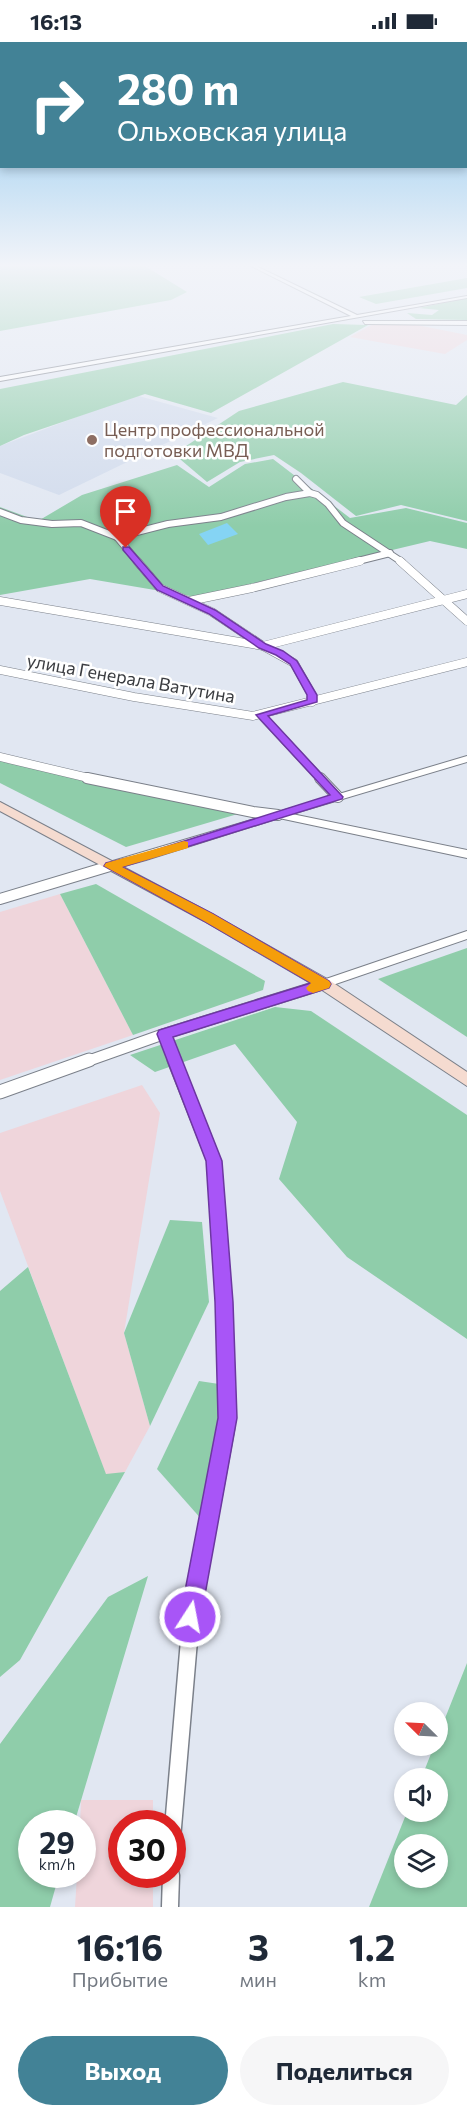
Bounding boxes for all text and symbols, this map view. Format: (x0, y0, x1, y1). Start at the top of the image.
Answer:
text: 16:13 (30, 8, 82, 35)
text: 280 m (117, 62, 239, 114)
icon: right (18, 66, 96, 144)
text: Ольховская улица (117, 114, 347, 147)
place label: Центр профессиональной подготовки МВД (104, 418, 325, 461)
marker: Центр профессиональной подготовки МВД (85, 433, 99, 447)
pin (100, 486, 151, 548)
icon: arrive (109, 495, 142, 528)
street label: улица Генерала Ватутина (25, 649, 237, 707)
position arrow (158, 1585, 222, 1649)
north arrow (394, 1702, 448, 1756)
map controls (394, 1702, 448, 1888)
button: sound (394, 1768, 448, 1822)
speed limit sign: 30 (108, 1810, 186, 1888)
text: 29 (39, 1823, 75, 1860)
button: layers (394, 1834, 448, 1888)
text: km/h (39, 1855, 75, 1873)
text: 16:16 (77, 1924, 163, 1968)
text: 3 (248, 1924, 269, 1968)
text: 1.2 (349, 1924, 395, 1968)
text: Прибытие (72, 1967, 168, 1991)
text: мин (240, 1967, 277, 1991)
text: km (358, 1967, 386, 1991)
button: Выход (18, 2036, 228, 2105)
button: Поделиться (240, 2036, 449, 2105)

